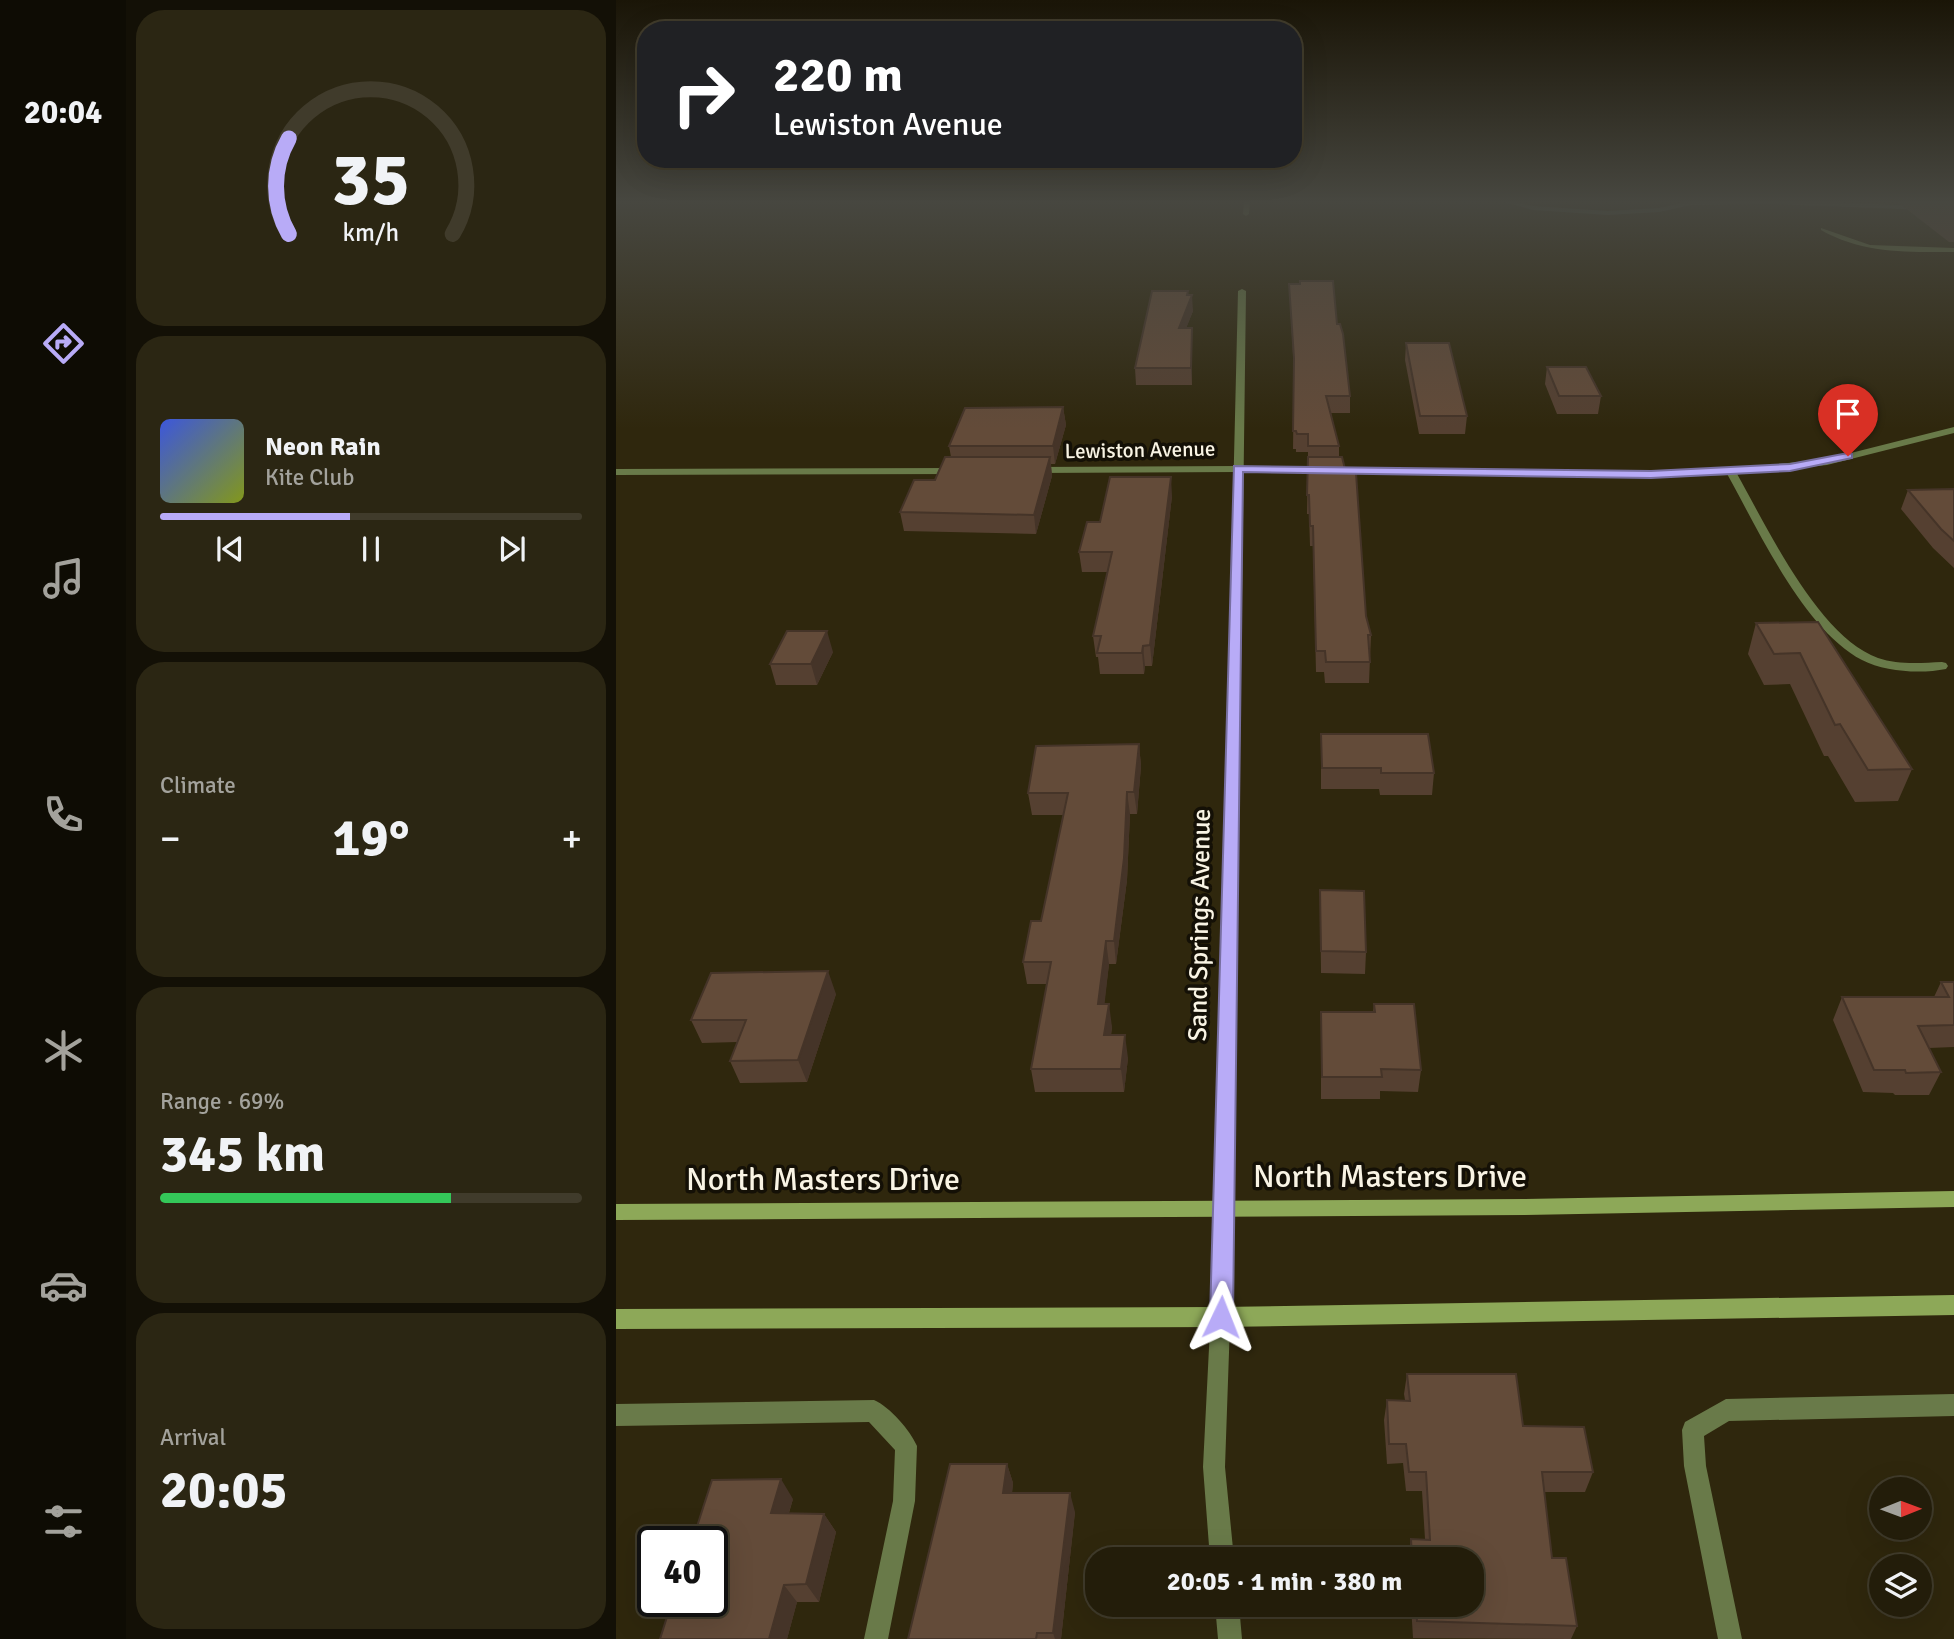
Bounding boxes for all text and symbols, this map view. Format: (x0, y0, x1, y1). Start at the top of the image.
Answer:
text: 220 m (773, 45, 903, 105)
icon: right (658, 49, 749, 140)
text: 20:04 (24, 93, 102, 132)
text: Lewiston Avenue (773, 105, 1003, 144)
text: 35 (332, 136, 410, 225)
text: km/h (343, 217, 399, 248)
icon: directions (39, 319, 88, 368)
pin (1818, 384, 1878, 456)
icon: arrive (1829, 395, 1867, 433)
text: Neon Rain (265, 431, 381, 463)
street label: Lewiston Avenue (1064, 436, 1216, 464)
text: Kite Club (265, 463, 354, 492)
icon: previous (211, 530, 249, 568)
icon: pause (352, 530, 390, 568)
icon: next (493, 530, 531, 568)
icon: music (39, 554, 88, 603)
text: Climate (160, 771, 236, 800)
icon: phone (39, 790, 88, 839)
text: 19° (333, 806, 409, 870)
street label: Sand Springs Avenue (1182, 808, 1218, 1042)
text: − (160, 815, 181, 862)
text: + (561, 815, 582, 862)
icon: climate (39, 1026, 88, 1075)
text: Range · 69% (160, 1087, 284, 1116)
text: 345 km (160, 1122, 325, 1186)
street label: North Masters Drive (1253, 1157, 1527, 1196)
street label: North Masters Drive (686, 1160, 960, 1199)
icon: car (39, 1261, 88, 1310)
position arrow (1184, 1280, 1258, 1354)
text: Arrival (160, 1423, 226, 1452)
text: 20:05 (160, 1458, 288, 1522)
north arrow (1869, 1477, 1932, 1540)
map controls (1869, 1477, 1932, 1617)
icon: filters (39, 1497, 88, 1546)
speed limit sign: 40 (637, 1526, 728, 1617)
button: layers (1869, 1554, 1932, 1617)
text: 20:05 · 1 min · 380 m (1167, 1566, 1402, 1598)

